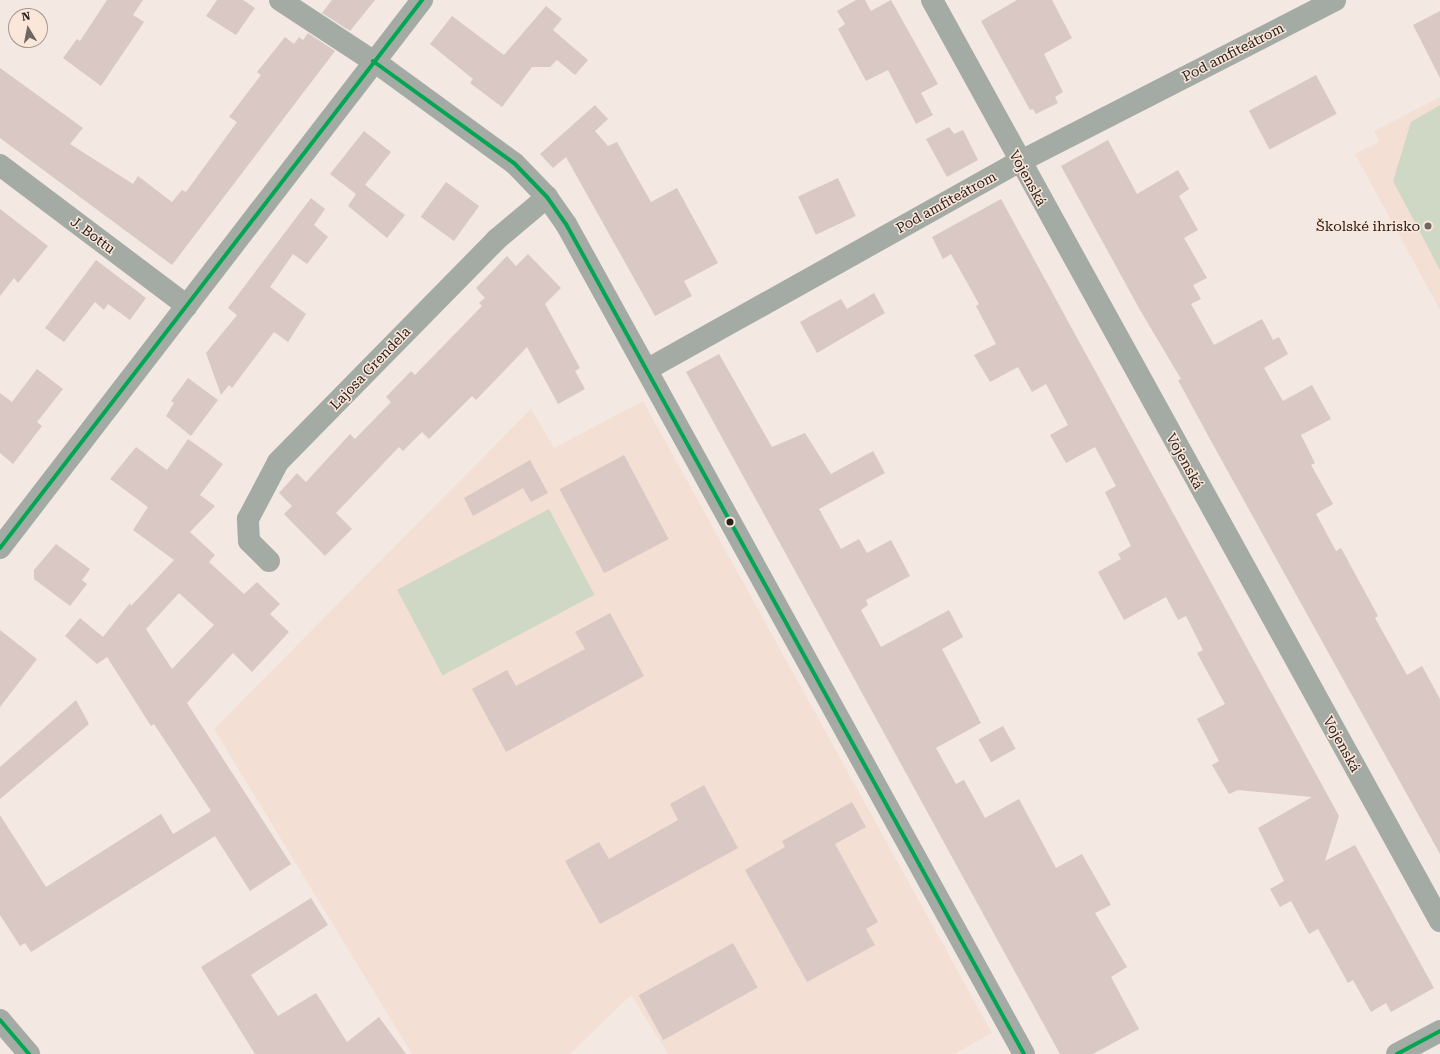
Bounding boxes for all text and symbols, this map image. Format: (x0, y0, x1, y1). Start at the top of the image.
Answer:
north arrow (8, 8, 48, 48)
text: N (21, 10, 31, 24)
street label: Pod amfiteátrom (1179, 19, 1287, 85)
street label: Vojenská (1006, 147, 1050, 209)
street label: Pod amfiteátrom (893, 168, 999, 236)
street label: J. Bottu (67, 213, 119, 257)
place label: Školské ihrisko (1316, 218, 1420, 234)
marker: Školské ihrisko (1423, 221, 1433, 231)
street label: Lajosa Grendela (326, 323, 414, 413)
street label: Vojenská (1163, 430, 1207, 492)
unlabelled marker (725, 517, 735, 527)
street label: Vojenská (1320, 713, 1364, 775)

